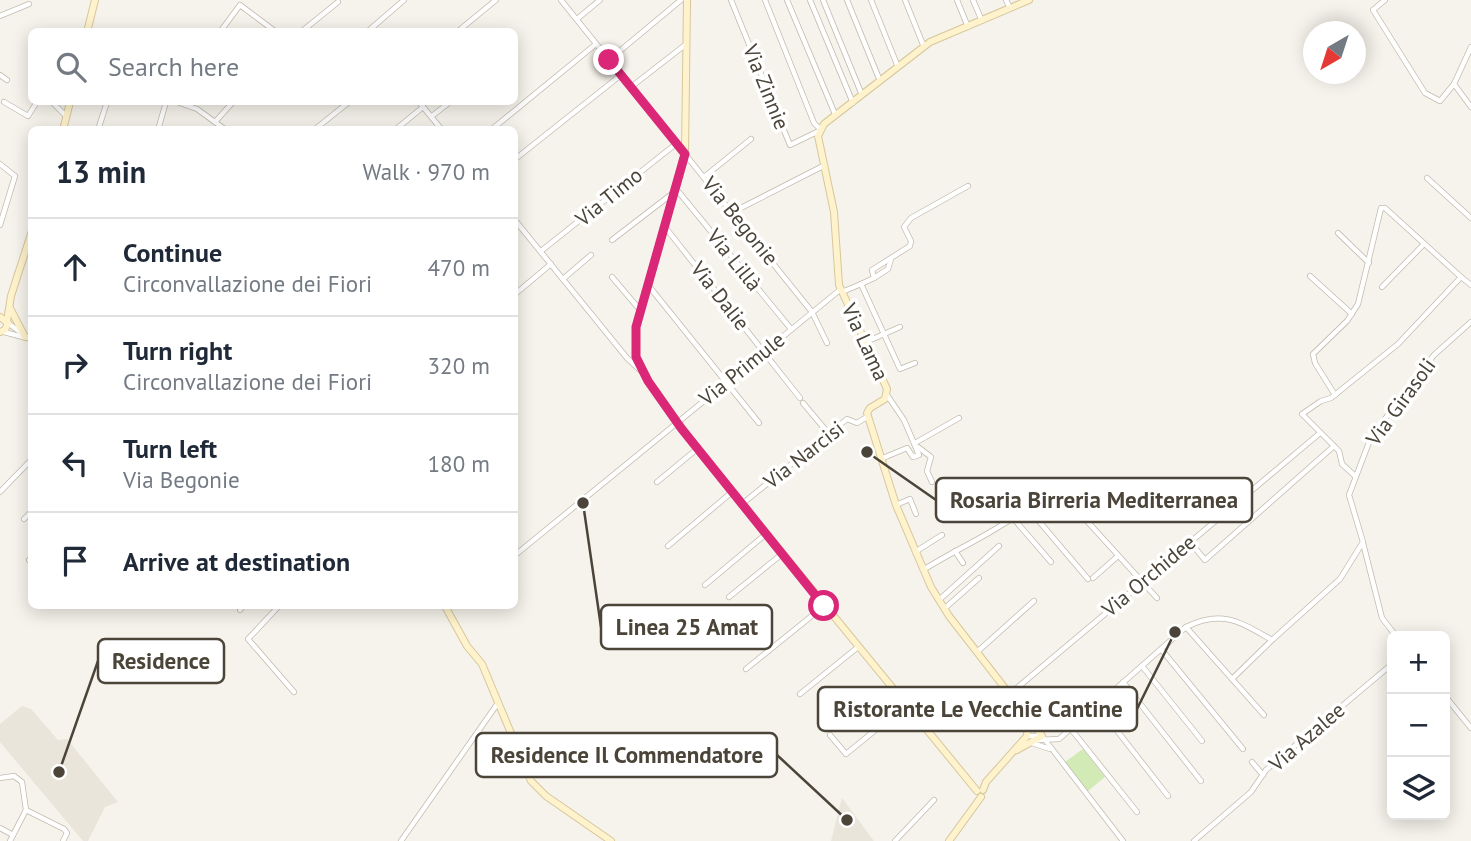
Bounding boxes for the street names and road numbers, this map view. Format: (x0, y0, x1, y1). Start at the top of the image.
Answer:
street label: Via Zinnie (737, 39, 796, 133)
street label: Via Timo (569, 161, 648, 232)
street label: Via Begonie (696, 170, 784, 271)
street label: Via Lillà (700, 222, 768, 296)
street label: Via Dalie (684, 255, 756, 336)
street label: Via Lama (835, 298, 895, 385)
street label: Via Primule (693, 326, 790, 412)
street label: Via Girasoli (1359, 353, 1441, 452)
street label: Via Narcisi (757, 415, 849, 495)
street label: Via Orchidee (1096, 529, 1201, 623)
street label: Via Azalee (1262, 696, 1350, 778)

